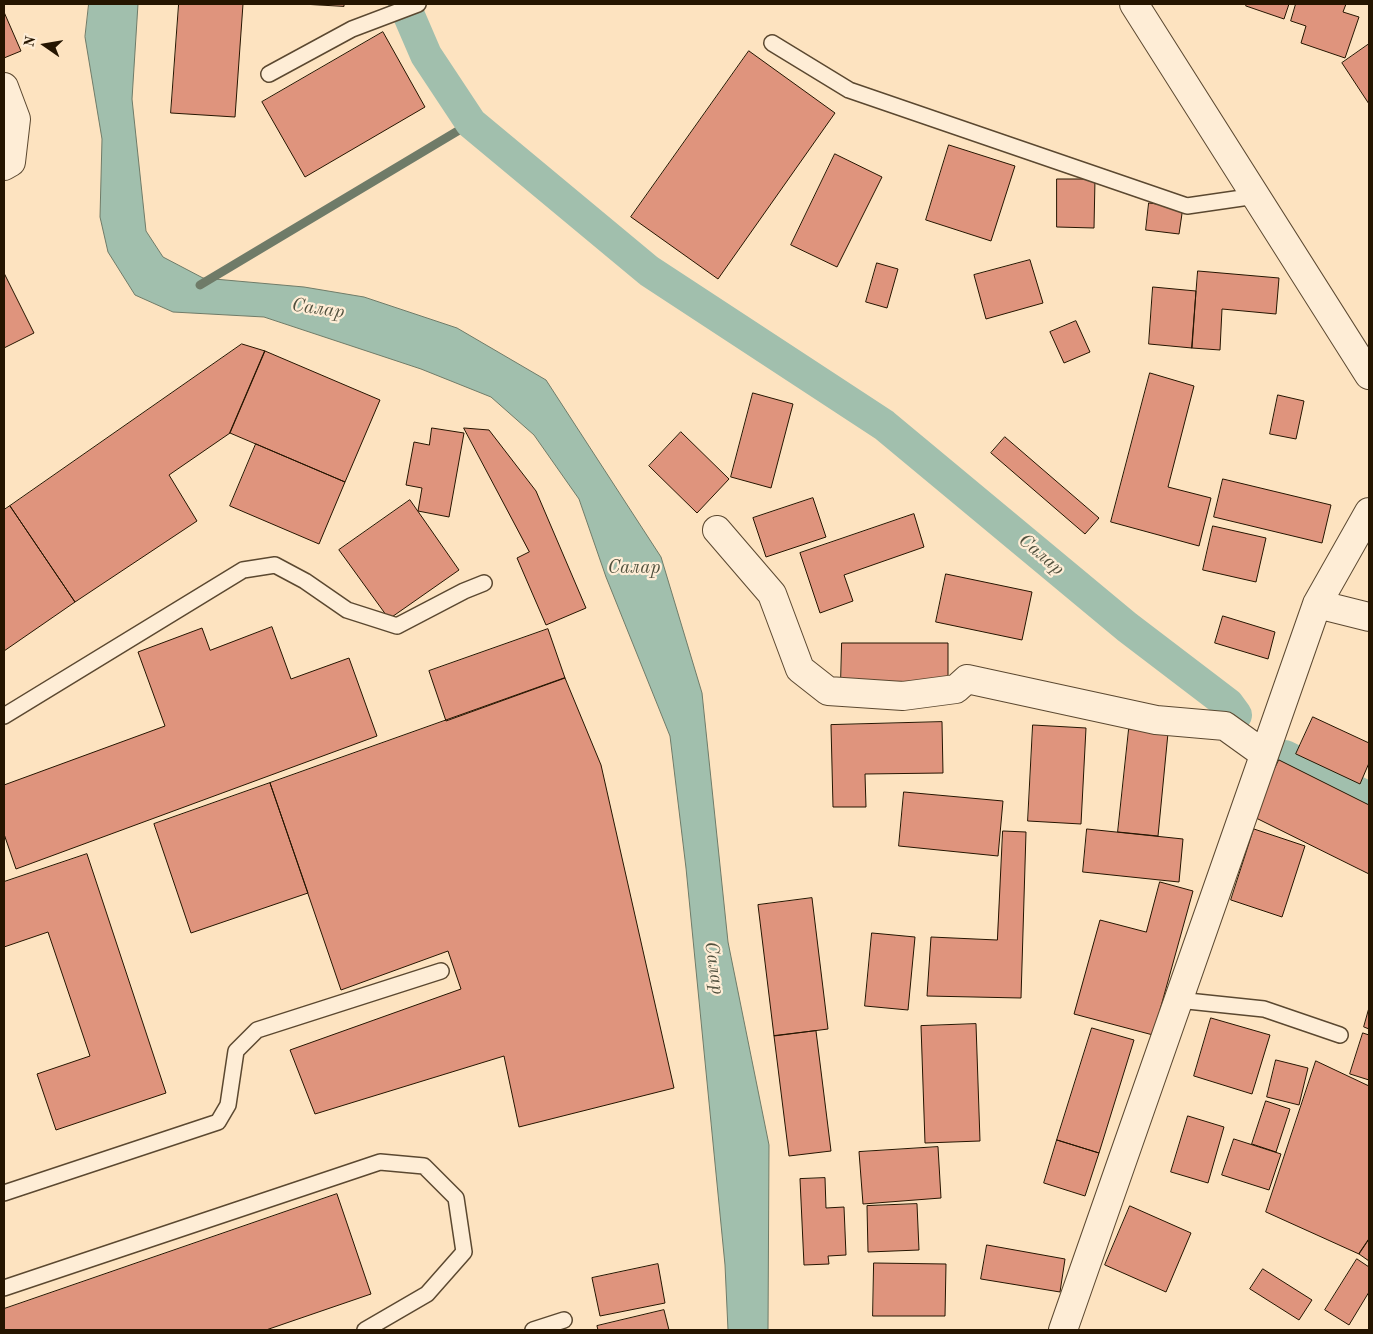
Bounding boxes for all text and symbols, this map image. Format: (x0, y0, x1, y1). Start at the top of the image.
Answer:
north arrow (20, 20, 70, 70)
text: N (22, 35, 38, 48)
water label: Салар (290, 294, 346, 324)
water label: Салар (1013, 529, 1069, 581)
water label: Салар (607, 557, 661, 579)
water label: Салар (699, 940, 729, 996)

